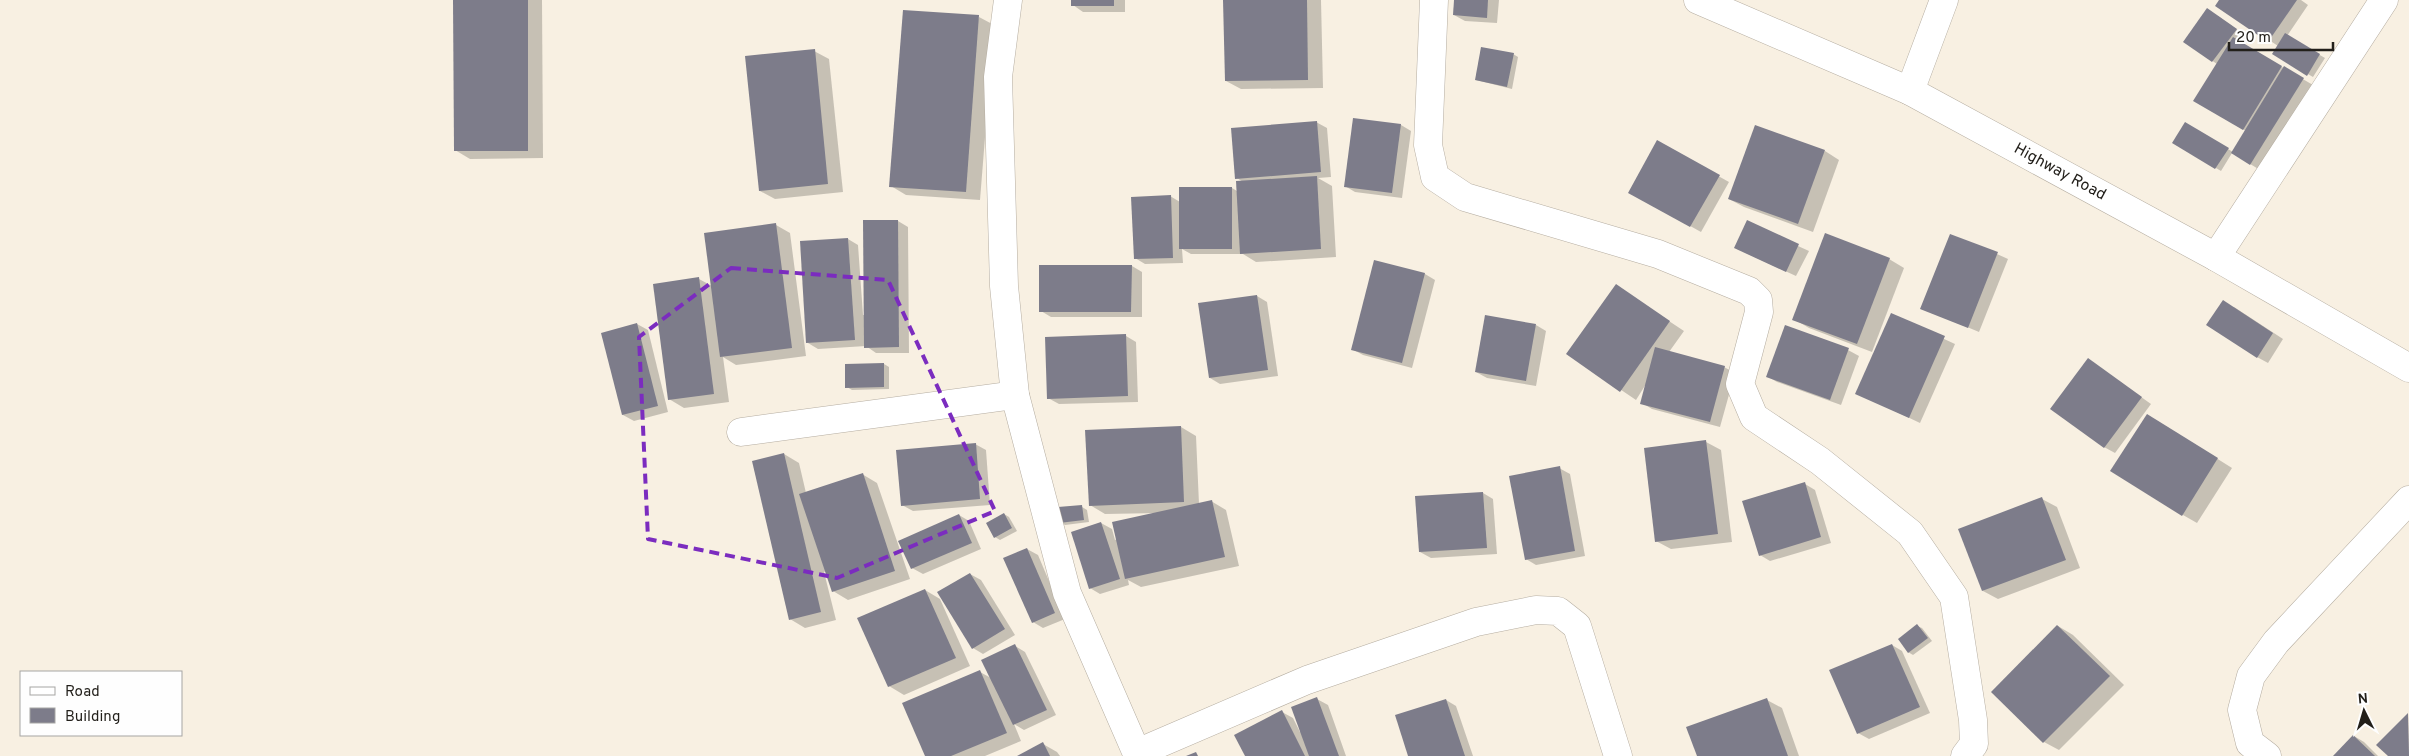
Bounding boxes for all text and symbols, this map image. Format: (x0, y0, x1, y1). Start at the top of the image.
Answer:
scale bar (2229, 20, 2333, 52)
text: 20 m (2236, 29, 2271, 48)
street label: Highway Road (2010, 139, 2109, 205)
legend (20, 671, 182, 736)
text: Road (65, 683, 100, 702)
north arrow (2339, 686, 2389, 736)
text: N (2357, 691, 2369, 708)
text: Building (65, 708, 120, 727)

